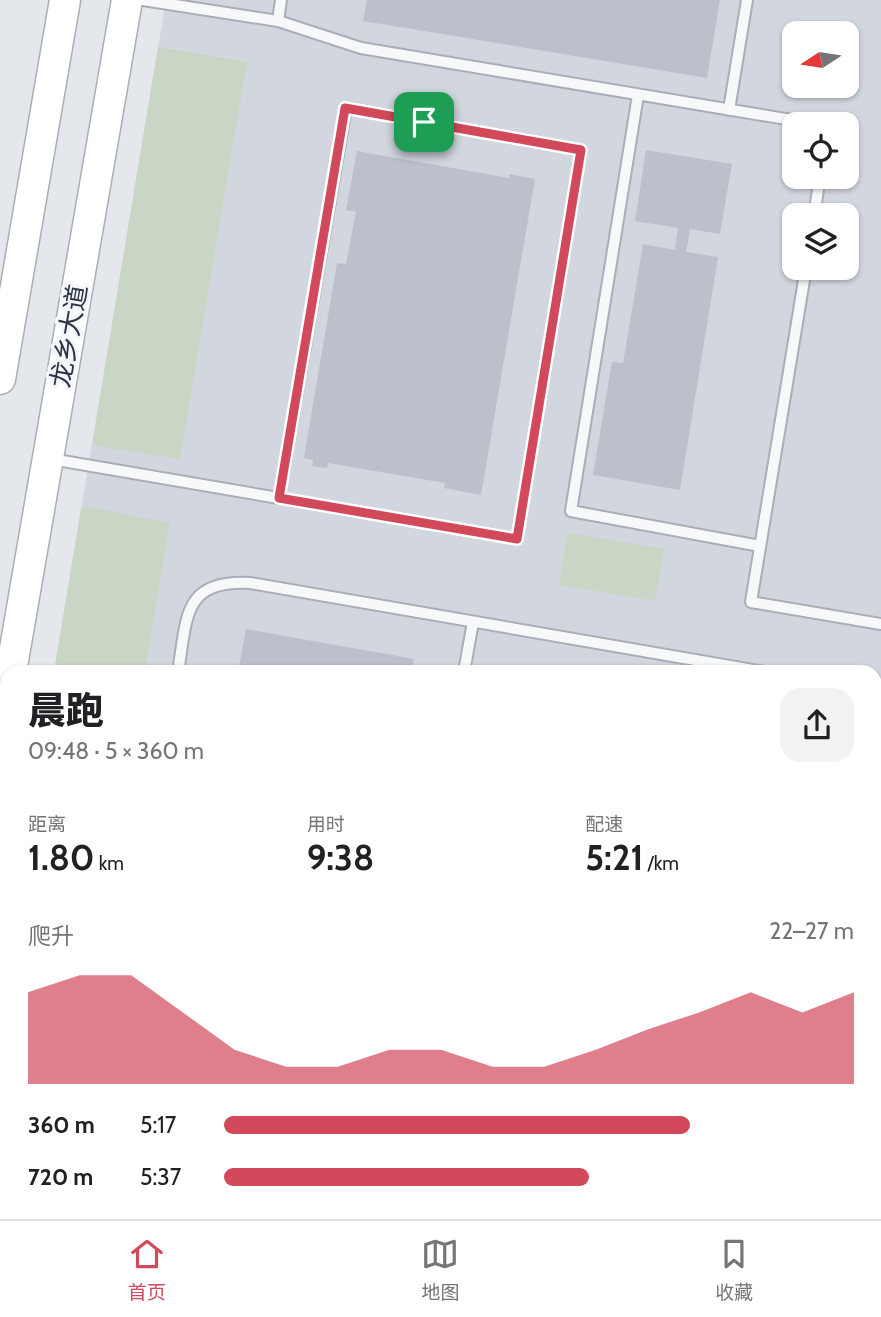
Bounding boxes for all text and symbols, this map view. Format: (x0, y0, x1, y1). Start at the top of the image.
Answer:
north arrow (782, 21, 859, 98)
map controls (782, 21, 859, 280)
pin (394, 92, 454, 152)
icon: arrive (405, 103, 443, 141)
button: locate (782, 112, 859, 189)
button: layers (782, 203, 859, 280)
street label: 龙乡大道 (44, 282, 94, 390)
text: 晨跑 (28, 687, 104, 734)
button: share (780, 688, 854, 762)
text: 09:48 · 5 × 360 m (28, 737, 204, 765)
text: 距离 (28, 813, 66, 836)
text: 用时 (307, 813, 345, 836)
text: 配速 (585, 813, 623, 836)
text: 1.80 (28, 836, 95, 879)
text: 9:38 (307, 836, 374, 879)
text: 5:21 (585, 836, 643, 879)
text: km (95, 852, 124, 875)
text: /km (643, 852, 679, 875)
text: 22–27 m (769, 917, 854, 945)
text: 爬升 (28, 922, 74, 950)
text: 360 m (28, 1111, 95, 1139)
text: 5:17 (140, 1111, 176, 1139)
text: 720 m (28, 1163, 93, 1191)
text: 5:37 (140, 1163, 181, 1191)
tab: 首页 (128, 1235, 166, 1304)
tab: 地图 (421, 1235, 459, 1304)
tab: 收藏 (715, 1235, 753, 1304)

